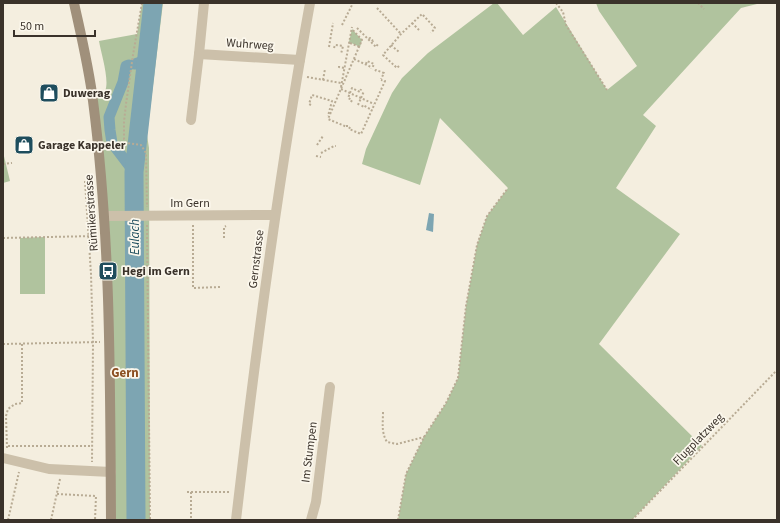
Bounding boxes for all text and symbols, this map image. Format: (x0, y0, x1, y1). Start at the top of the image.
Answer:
scale bar (14, 12, 95, 38)
text: 50 m (20, 18, 44, 35)
street label: Wuhrweg (226, 34, 274, 55)
shop icon: Duwerag (38, 82, 60, 104)
place label: Duwerag (63, 85, 111, 102)
shop icon: Garage Kappeler (13, 134, 35, 156)
place label: Garage Kappeler (38, 137, 126, 154)
street label: Rümikerstrasse (80, 174, 103, 252)
street label: Im Gern (170, 195, 210, 212)
water label: Eulach (126, 219, 144, 255)
street label: Gernstrasse (244, 229, 269, 289)
bus stop icon: Hegi im Gern (97, 260, 119, 282)
place label: Hegi im Gern (122, 263, 190, 280)
district label: Gern (111, 364, 139, 382)
street label: Flugplatzweg (669, 409, 728, 469)
street label: Im Stumpen (297, 421, 322, 484)

